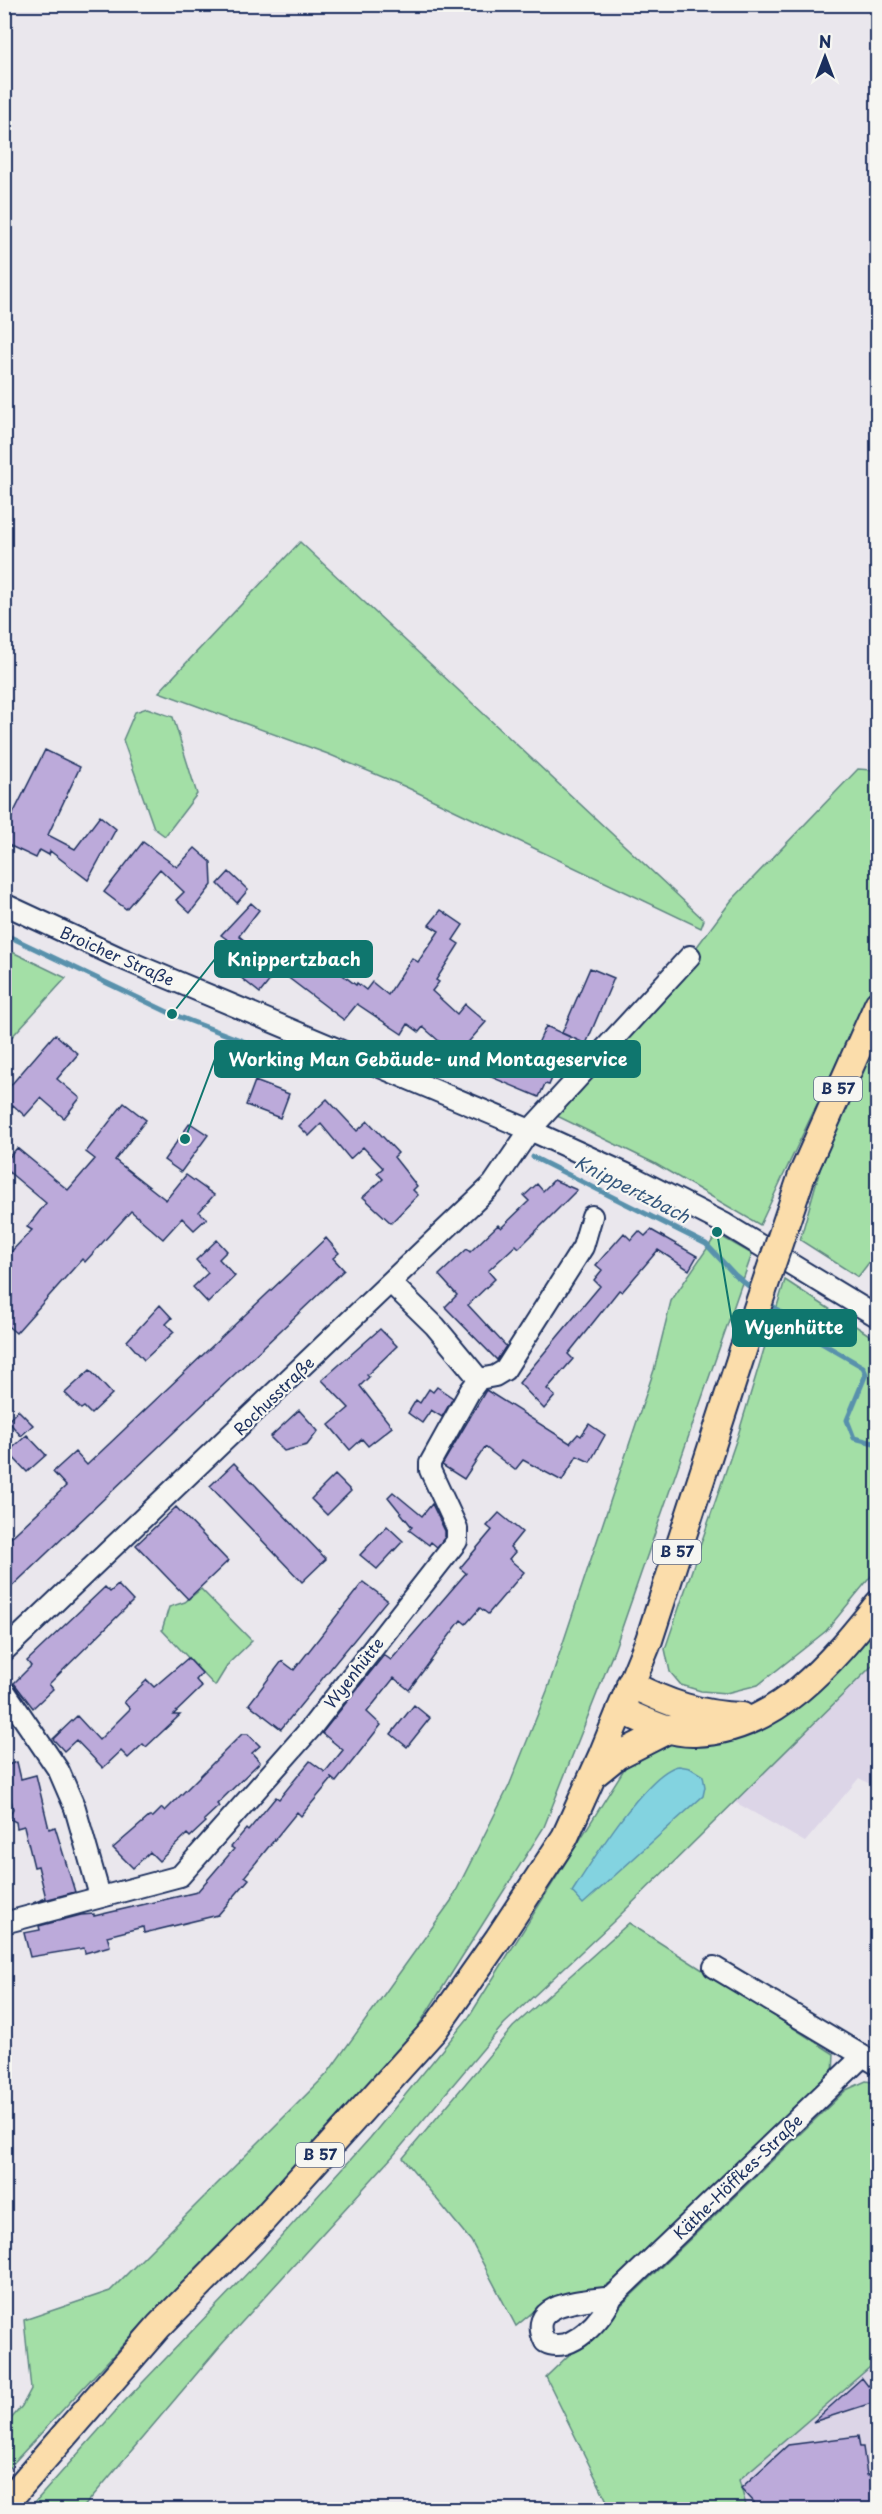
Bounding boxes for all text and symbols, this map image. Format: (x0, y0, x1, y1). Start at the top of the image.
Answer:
north arrow (795, 27, 855, 87)
text: N (819, 29, 831, 53)
street label: Broicher Straße (56, 919, 178, 991)
callout: Knippertzbach (215, 941, 372, 977)
text: Knippertzbach (227, 945, 361, 972)
callout: Working Man Gebäude- und Montageservice (215, 1041, 640, 1077)
text: Working Man Gebäude- und Montageservice (228, 1045, 628, 1072)
road number: B 57 (814, 1077, 862, 1101)
water label: Knippertzbach (571, 1148, 695, 1229)
callout: Wyenhütte (733, 1310, 856, 1346)
text: Wyenhütte (744, 1313, 844, 1340)
street label: Rochusstraße (228, 1350, 319, 1440)
road number: B 57 (653, 1540, 701, 1564)
street label: Wyenhütte (318, 1632, 389, 1713)
street label: Käthe-Höffkes-Straße (667, 2108, 807, 2244)
road number: B 57 (296, 2143, 344, 2167)

